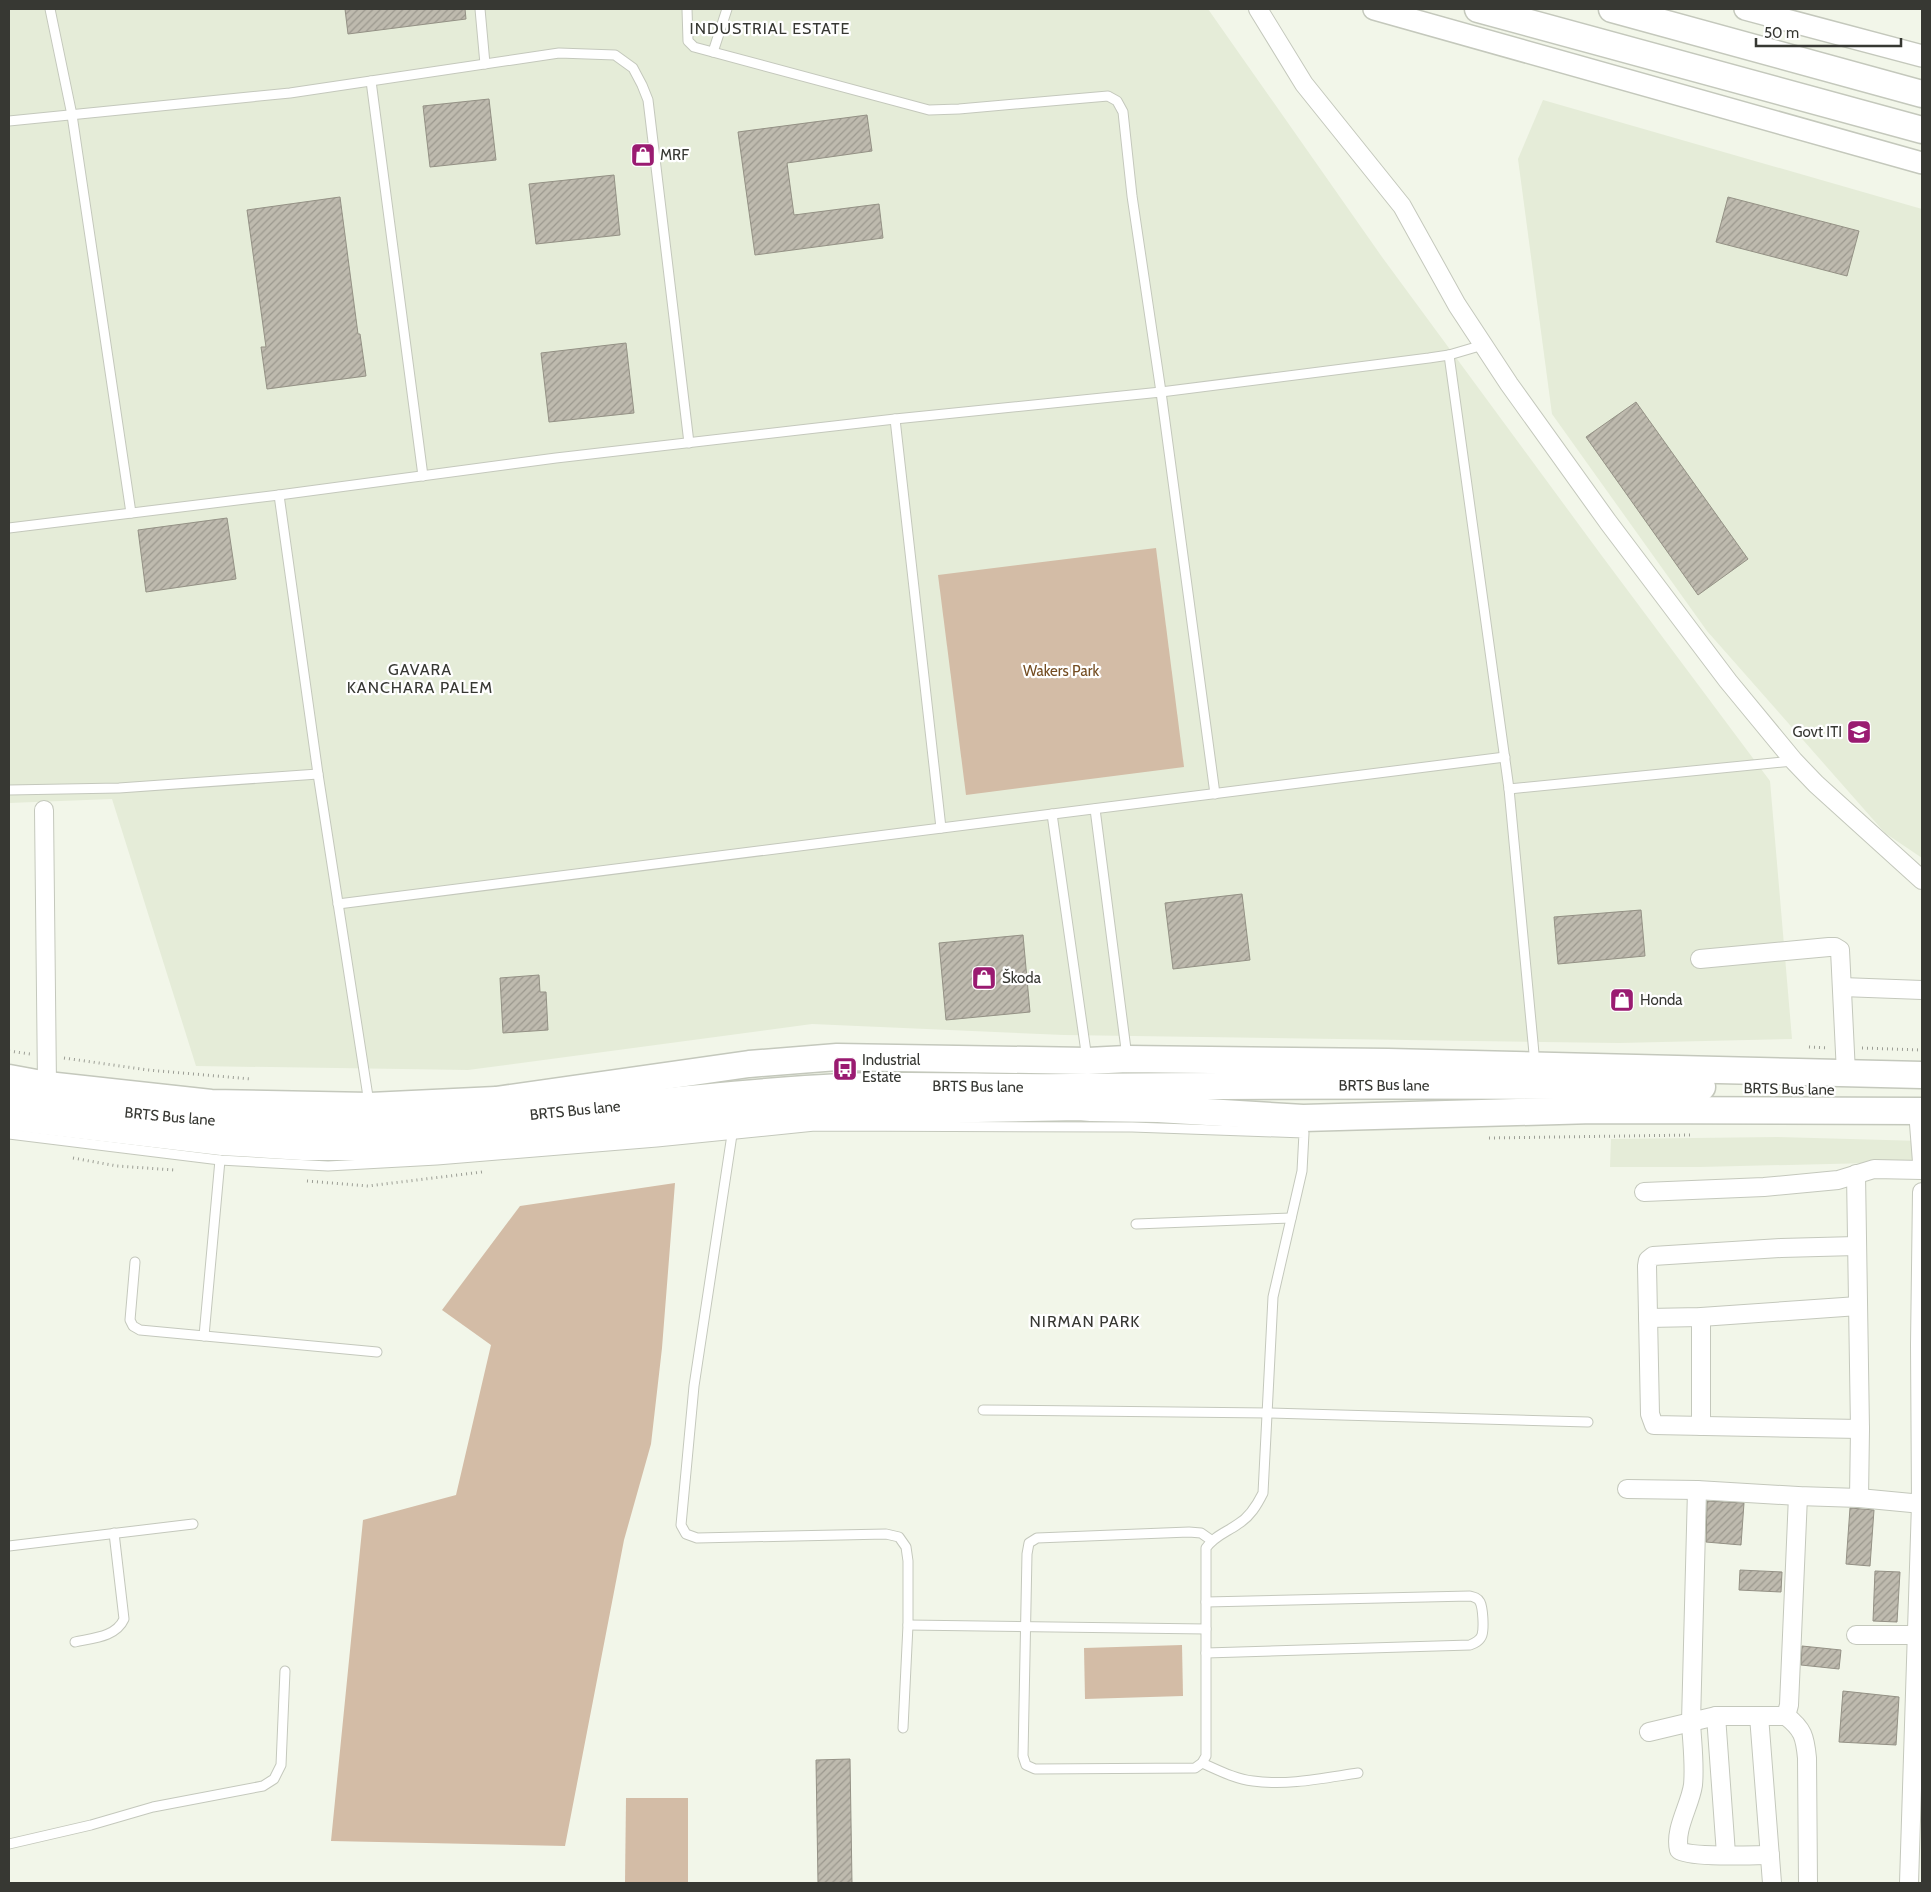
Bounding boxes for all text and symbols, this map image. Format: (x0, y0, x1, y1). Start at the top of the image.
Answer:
scale bar (1756, 15, 1901, 47)
district label: INDUSTRIAL ESTATE (690, 19, 850, 38)
text: 50 m (1764, 24, 1799, 42)
shop icon: MRF (630, 142, 656, 168)
place label: MRF (660, 146, 689, 164)
district label: GAVARA KANCHARA PALEM (347, 660, 493, 697)
park label: Wakers Park (1023, 662, 1099, 680)
school or university icon: Govt ITI (1846, 719, 1872, 745)
place label: Govt ITI (1792, 723, 1842, 741)
shop icon: Škoda (971, 965, 997, 991)
place label: Škoda (1002, 968, 1042, 987)
shop icon: Honda (1609, 987, 1635, 1013)
place label: Honda (1640, 991, 1683, 1009)
place label: Industrial Estate (862, 1051, 921, 1086)
bus stop icon: Industrial Estate (832, 1056, 858, 1082)
street label: BRTS Bus lane (1338, 1076, 1430, 1095)
street label: BRTS Bus lane (932, 1077, 1024, 1096)
street label: BRTS Bus lane (1743, 1079, 1835, 1099)
street label: BRTS Bus lane (529, 1097, 622, 1124)
street label: BRTS Bus lane (124, 1103, 216, 1129)
district label: NIRMAN PARK (1030, 1312, 1140, 1331)

